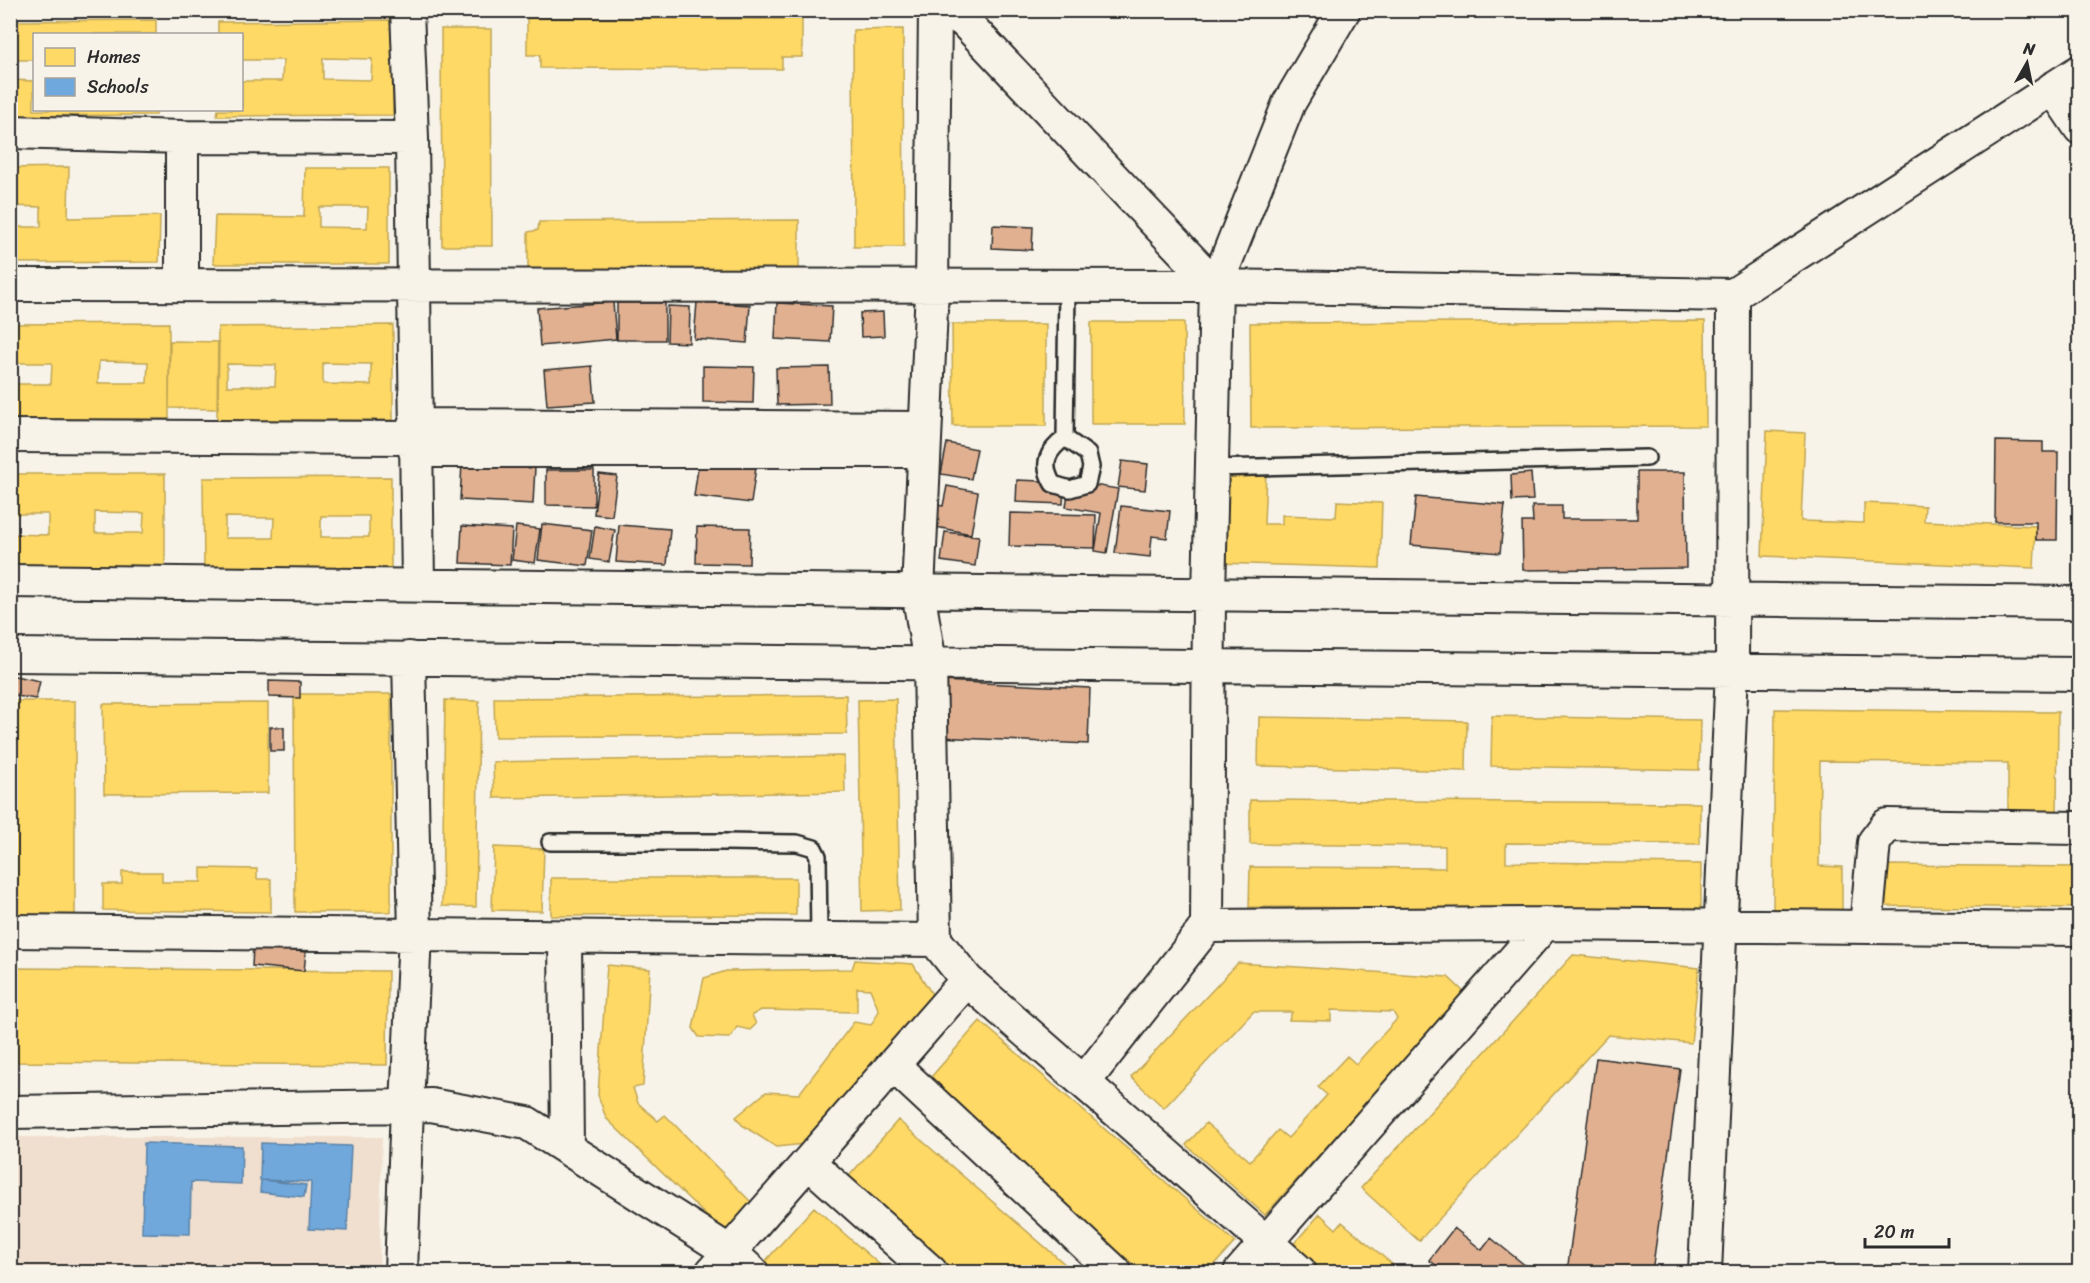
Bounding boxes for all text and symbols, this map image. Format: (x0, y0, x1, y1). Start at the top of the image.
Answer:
legend (33, 33, 243, 111)
north arrow (1997, 33, 2057, 93)
text: N (2021, 33, 2038, 64)
text: Homes (87, 41, 141, 73)
text: Schools (87, 71, 149, 103)
scale bar (1865, 1211, 1949, 1249)
text: 20 m (1874, 1216, 1914, 1248)

